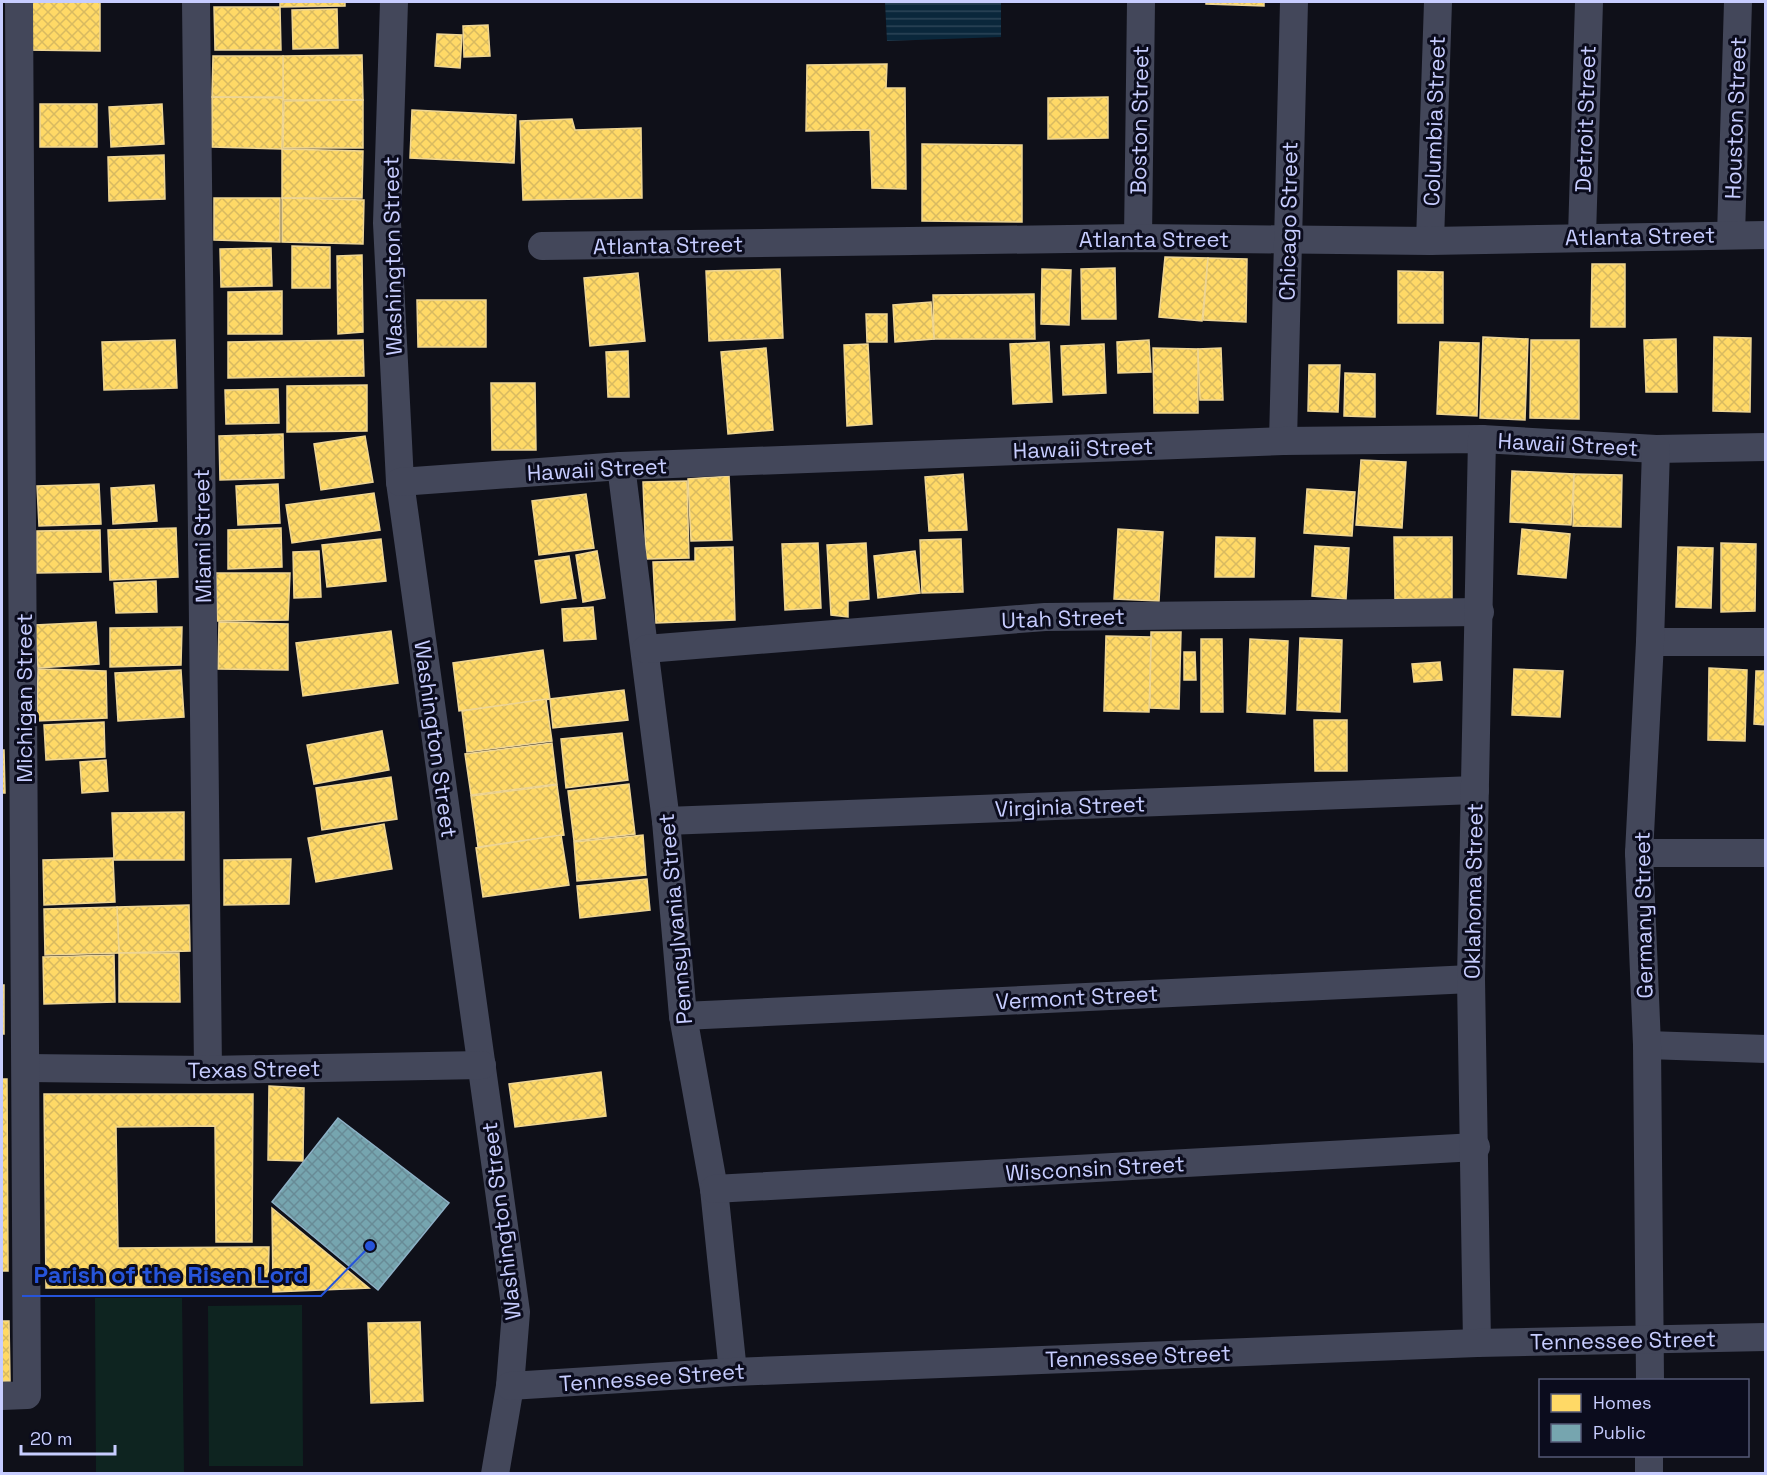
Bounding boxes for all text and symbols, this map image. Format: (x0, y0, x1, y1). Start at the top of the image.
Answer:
street label: Columbia Street (1417, 35, 1451, 207)
street label: Houston Street (1718, 36, 1752, 200)
street label: Boston Street (1124, 45, 1154, 195)
street label: Detroit Street (1568, 45, 1602, 193)
street label: Chicago Street (1273, 141, 1303, 301)
street label: Washington Street (376, 156, 408, 356)
street label: Atlanta Street (1565, 221, 1715, 251)
street label: Atlanta Street (1079, 225, 1229, 253)
street label: Atlanta Street (593, 230, 743, 260)
street label: Hawaii Street (1497, 426, 1639, 462)
street label: Hawaii Street (1012, 432, 1154, 464)
street label: Hawaii Street (526, 451, 668, 487)
street label: Miami Street (187, 469, 217, 603)
street label: Utah Street (1001, 602, 1125, 634)
street label: Michigan Street (10, 613, 38, 783)
street label: Washington Street (408, 638, 464, 840)
street label: Virginia Street (994, 789, 1146, 823)
street label: Oklahoma Street (1457, 803, 1489, 979)
street label: Pennsylvania Street (652, 812, 698, 1026)
street label: Germany Street (1628, 831, 1658, 999)
street label: Vermont Street (995, 979, 1159, 1015)
street label: Texas Street (187, 1054, 321, 1084)
street label: Washington Street (475, 1120, 527, 1322)
street label: Wisconsin Street (1004, 1149, 1186, 1187)
callout: Parish of the Risen Lord (22, 1254, 321, 1296)
text: Parish of the Risen Lord (34, 1259, 308, 1290)
street label: Tennessee Street (1530, 1324, 1716, 1356)
street label: Tennessee Street (1045, 1339, 1231, 1373)
street label: Tennessee Street (558, 1357, 746, 1397)
legend (1539, 1379, 1749, 1457)
text: Homes (1593, 1391, 1652, 1414)
scale bar (21, 1418, 116, 1456)
text: Public (1593, 1421, 1646, 1444)
text: 20 m (30, 1427, 73, 1450)

